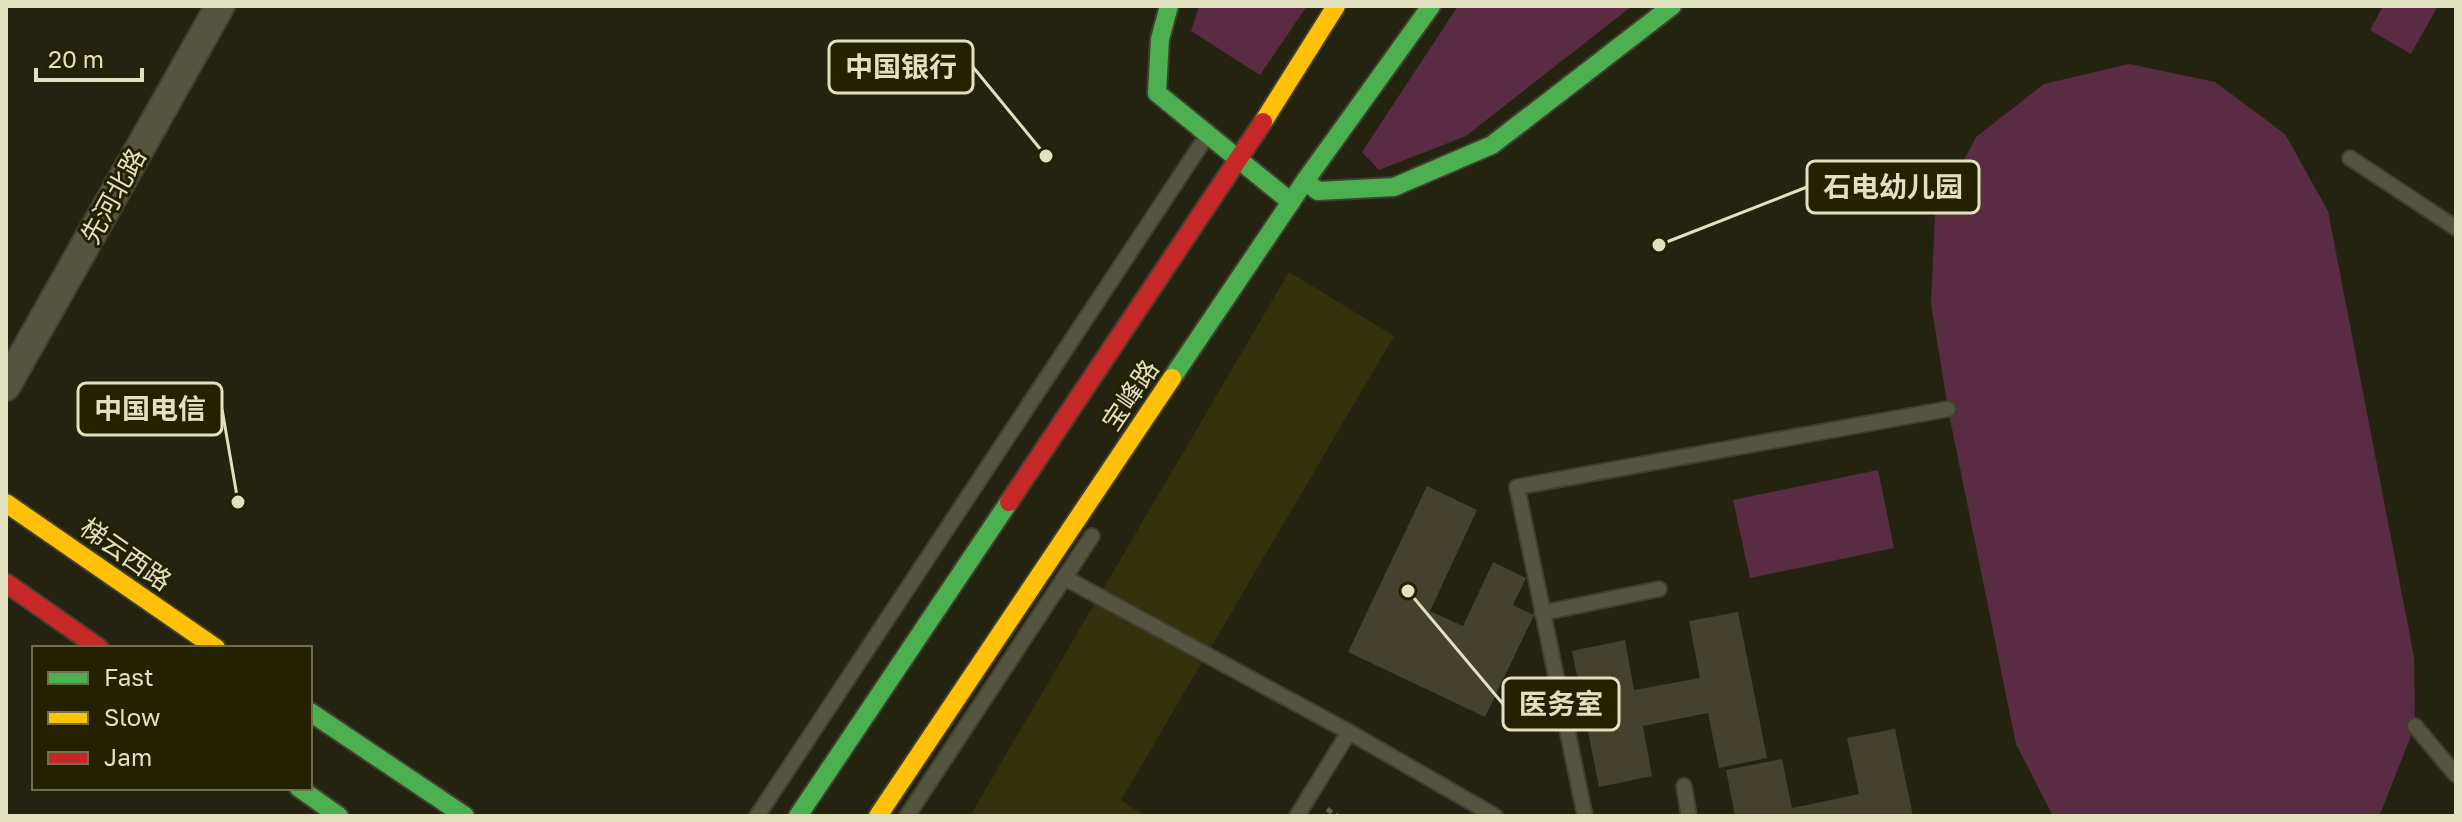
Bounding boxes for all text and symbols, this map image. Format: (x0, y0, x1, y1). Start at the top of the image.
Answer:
scale bar (36, 32, 142, 82)
callout: 中国银行 (829, 41, 973, 93)
text: 20 m (48, 44, 104, 73)
text: 中国银行 (845, 50, 957, 83)
street label: 先河北路 (74, 143, 152, 249)
callout: 石电幼儿园 (1807, 161, 1979, 213)
text: 石电幼儿园 (1823, 170, 1963, 203)
street label: 宝峰路 (1095, 354, 1165, 436)
callout: 中国电信 (78, 383, 222, 435)
text: 中国电信 (94, 392, 206, 425)
street label: 梯云西路 (75, 511, 177, 597)
legend (32, 646, 312, 790)
text: Fast (104, 662, 154, 691)
callout: 医务室 (1503, 678, 1619, 730)
text: 医务室 (1519, 687, 1603, 720)
text: Slow (104, 702, 160, 731)
text: Jam (104, 742, 152, 771)

